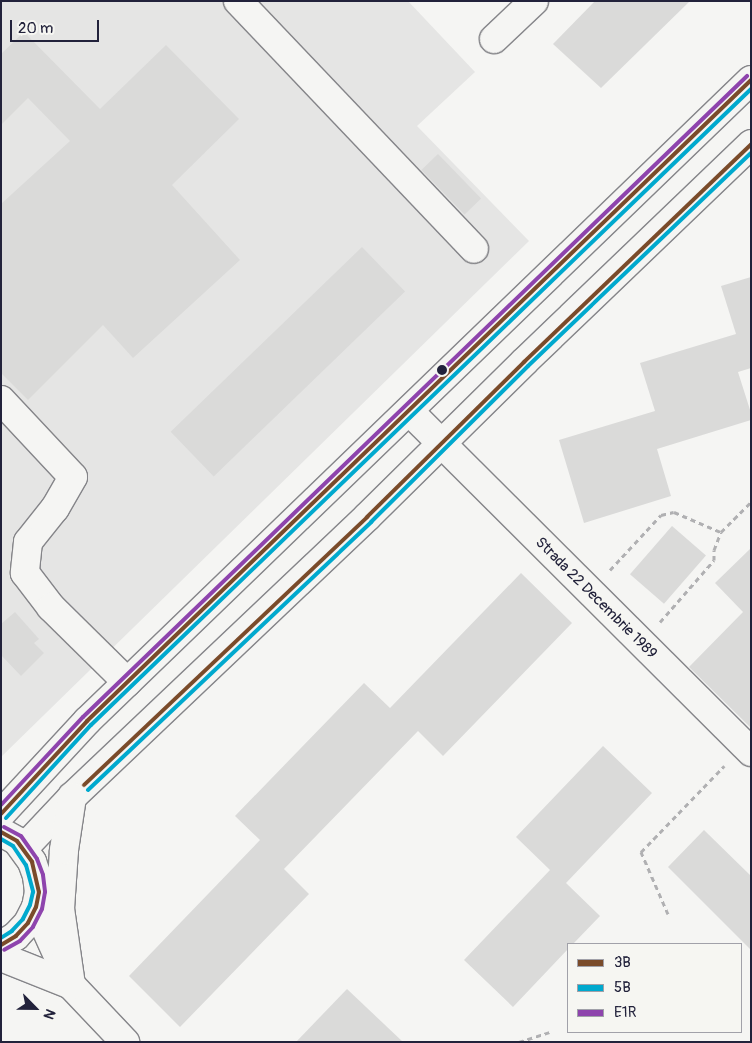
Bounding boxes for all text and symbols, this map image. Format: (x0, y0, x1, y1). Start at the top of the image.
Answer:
scale bar (12, 10, 101, 42)
text: 20 m (18, 19, 53, 38)
unlabelled marker (437, 365, 447, 375)
street label: Strada 22 Decembrie 1989 (531, 533, 661, 663)
legend (567, 943, 742, 1033)
text: 3B (614, 953, 631, 972)
text: 5B (614, 978, 631, 997)
north arrow (10, 983, 60, 1033)
text: E1R (614, 1003, 636, 1022)
text: N (40, 1006, 59, 1022)

